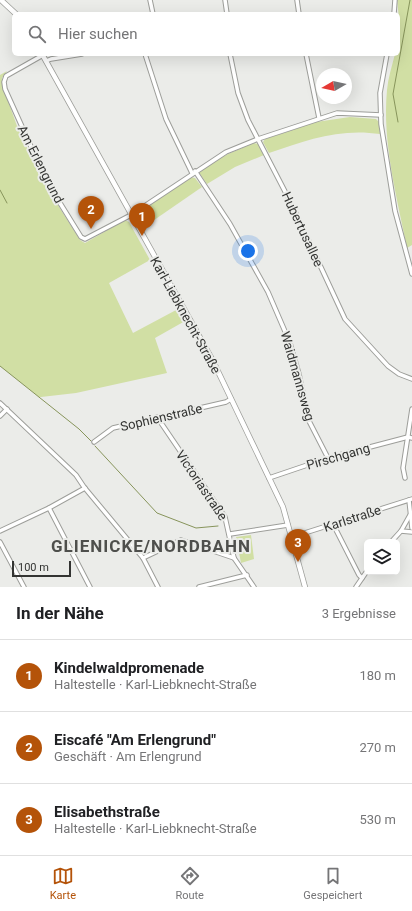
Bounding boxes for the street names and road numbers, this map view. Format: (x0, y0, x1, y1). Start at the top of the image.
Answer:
street label: Am Erlengrund (14, 123, 67, 206)
street label: Hubertusallee (279, 189, 326, 269)
street label: Karl-Liebknecht-Straße (147, 254, 224, 376)
street label: Waidmannsweg (278, 330, 317, 423)
street label: Sophienstraße (119, 401, 204, 434)
street label: Pirschgang (305, 440, 372, 473)
street label: Victoriastraße (173, 447, 231, 523)
street label: Karlstraße (321, 502, 383, 535)

